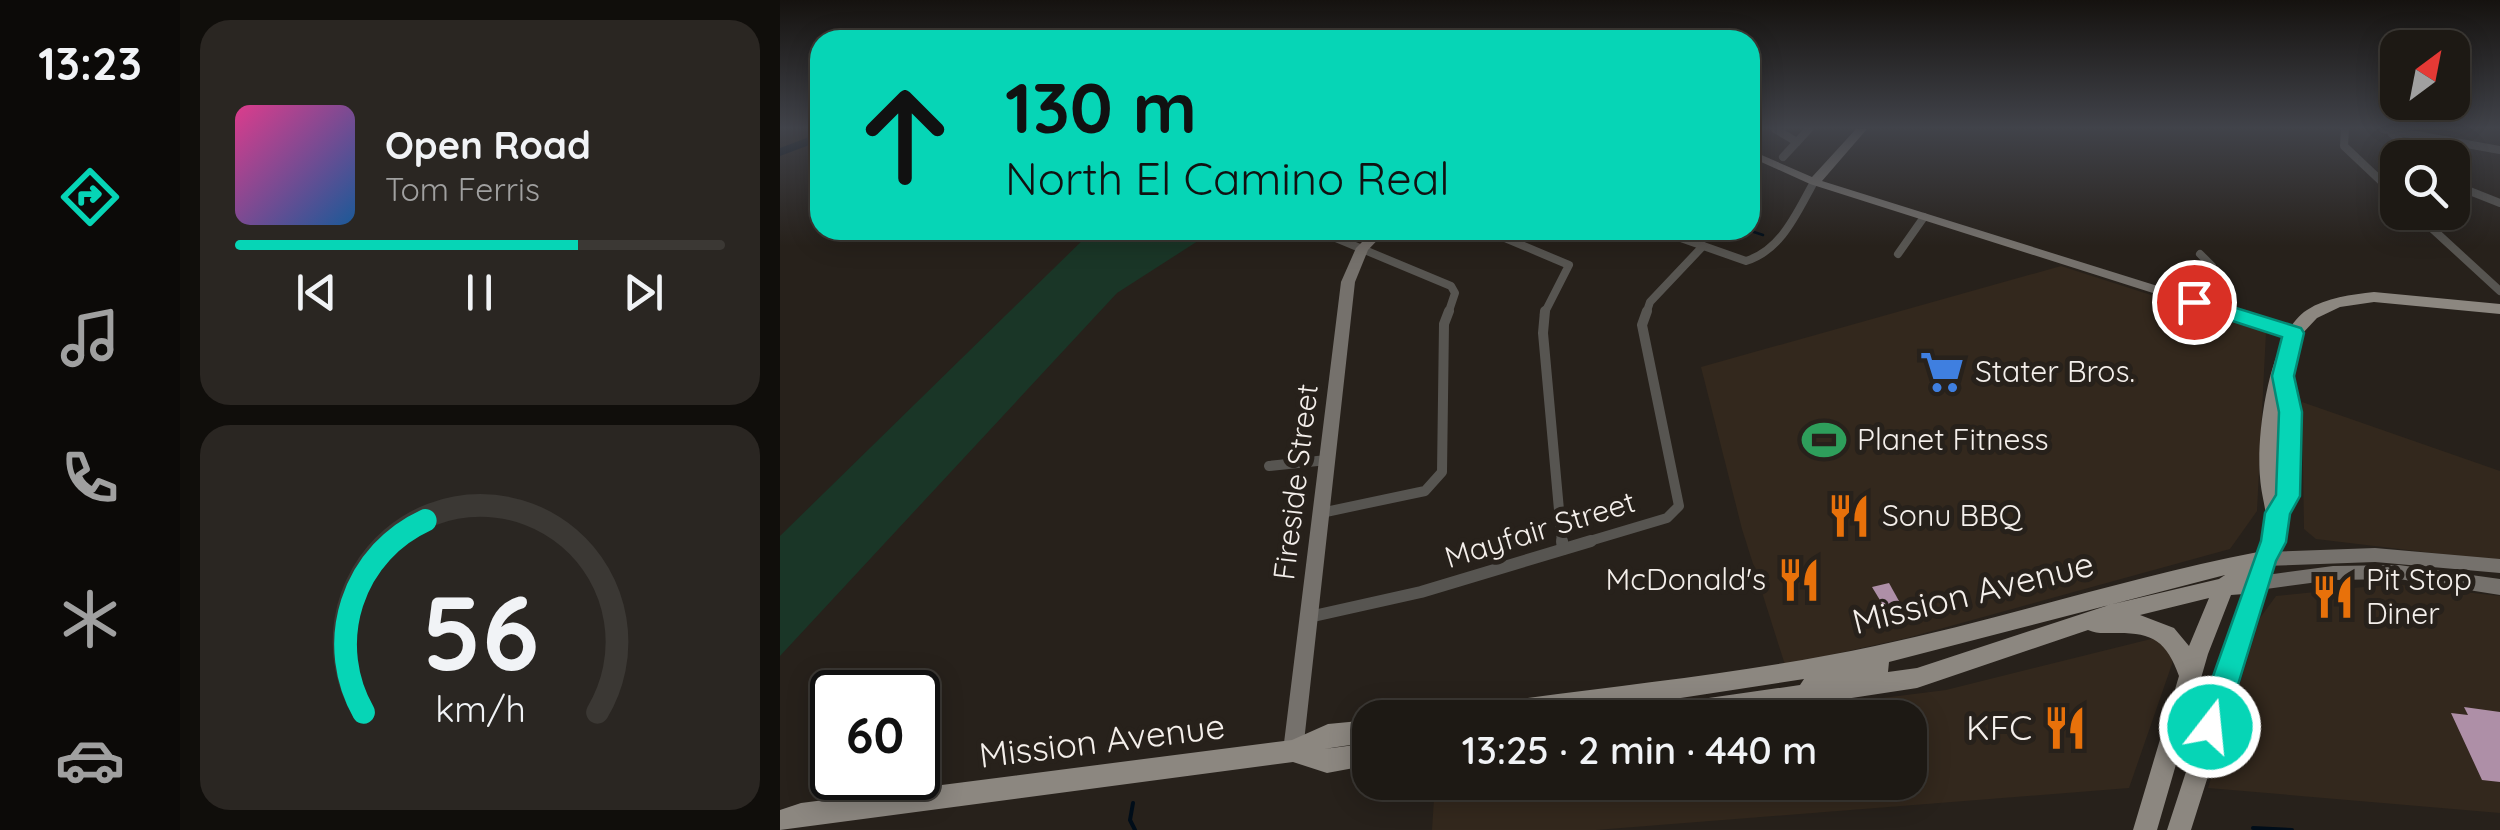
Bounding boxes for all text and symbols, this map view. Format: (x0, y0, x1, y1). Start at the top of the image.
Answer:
north arrow (2380, 30, 2470, 120)
map controls (2380, 30, 2470, 230)
text: 13:23 (38, 35, 142, 91)
text: 130 m (1005, 63, 1197, 151)
icon: ahead (840, 70, 970, 200)
text: Open Road (385, 121, 591, 169)
button: search (2380, 140, 2470, 230)
text: North El Camino Real (1005, 150, 1450, 206)
icon: directions (55, 162, 125, 232)
text: Tom Ferris (385, 169, 540, 209)
pin (2152, 260, 2237, 345)
icon: previous (289, 265, 344, 320)
icon: pause (452, 265, 507, 320)
icon: next (616, 265, 671, 320)
icon: arrive (2167, 275, 2222, 330)
icon: music (55, 303, 125, 373)
supermarket icon: Stater Bros. (1918, 348, 1966, 396)
place label: Stater Bros. (1975, 352, 2135, 390)
street label: Fireside Street (1264, 382, 1326, 582)
sports icon: Planet Fitness (1800, 416, 1848, 464)
place label: Planet Fitness (1857, 420, 2049, 458)
icon: phone (55, 443, 125, 513)
street label: Mayfair Street (1440, 482, 1640, 576)
restaurant icon: Sonu BBQ (1825, 492, 1873, 540)
place label: Sonu BBQ (1882, 496, 2023, 534)
street label: Mission Avenue (1847, 541, 2098, 643)
restaurant icon: McDonald's (1775, 556, 1823, 604)
place label: McDonald's (1606, 560, 1766, 598)
place label: Pit Stop Diner (2366, 560, 2472, 632)
text: 56 (421, 566, 539, 696)
restaurant icon: Pit Stop Diner (2309, 573, 2357, 621)
icon: climate (55, 584, 125, 654)
speed limit sign: 60 (810, 670, 940, 800)
position arrow (2158, 675, 2262, 779)
text: km/h (435, 686, 525, 731)
street label: Mission Avenue (976, 703, 1227, 777)
restaurant icon: KFC (2041, 704, 2089, 752)
place label: KFC (1966, 705, 2032, 749)
icon: car (55, 725, 125, 795)
text: 13:25 · 2 min · 440 m (1462, 726, 1817, 774)

